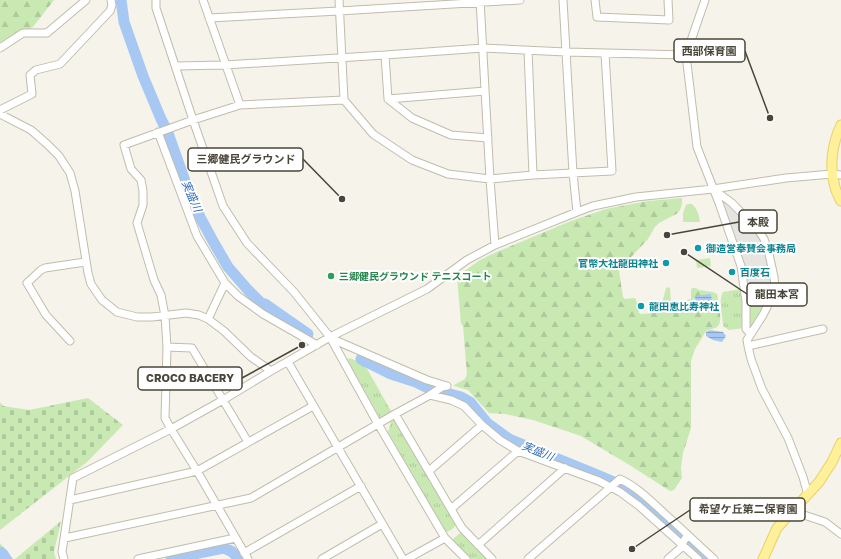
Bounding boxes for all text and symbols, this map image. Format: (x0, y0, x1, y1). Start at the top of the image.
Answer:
callout: 西部保育園 (674, 39, 745, 62)
text: 西部保育園 (682, 44, 737, 57)
callout: 三郷健民グラウンド (188, 148, 303, 171)
text: 三郷健民グラウンド (197, 152, 296, 165)
water label: 実盛川 (180, 178, 206, 214)
callout: 本殿 (739, 210, 777, 233)
text: 本殿 (747, 215, 769, 228)
place label: 御造営奉賛会事務局 (705, 242, 796, 254)
marker: 御造営奉賛会事務局 (693, 243, 703, 253)
place label: 官幣大社龍田神社 (578, 257, 659, 269)
marker: 官幣大社龍田神社 (661, 258, 671, 268)
place label: 百度石 (740, 266, 770, 278)
marker: 百度石 (727, 267, 737, 277)
place label: 三郷健民グラウンド テニスコート (339, 270, 492, 282)
marker: 三郷健民グラウンド テニスコート (326, 271, 336, 281)
callout: 龍田本宮 (747, 283, 807, 306)
text: 龍田本宮 (755, 287, 799, 300)
place label: 龍田恵比寿神社 (649, 300, 720, 312)
marker: 龍田恵比寿神社 (636, 301, 646, 311)
callout: CROCO BACERY (138, 367, 242, 390)
text: CROCO BACERY (146, 371, 234, 384)
water label: 実盛川 (520, 438, 557, 463)
callout: 希望ケ丘第二保育園 (690, 498, 805, 521)
text: 希望ケ丘第二保育園 (699, 502, 798, 515)

